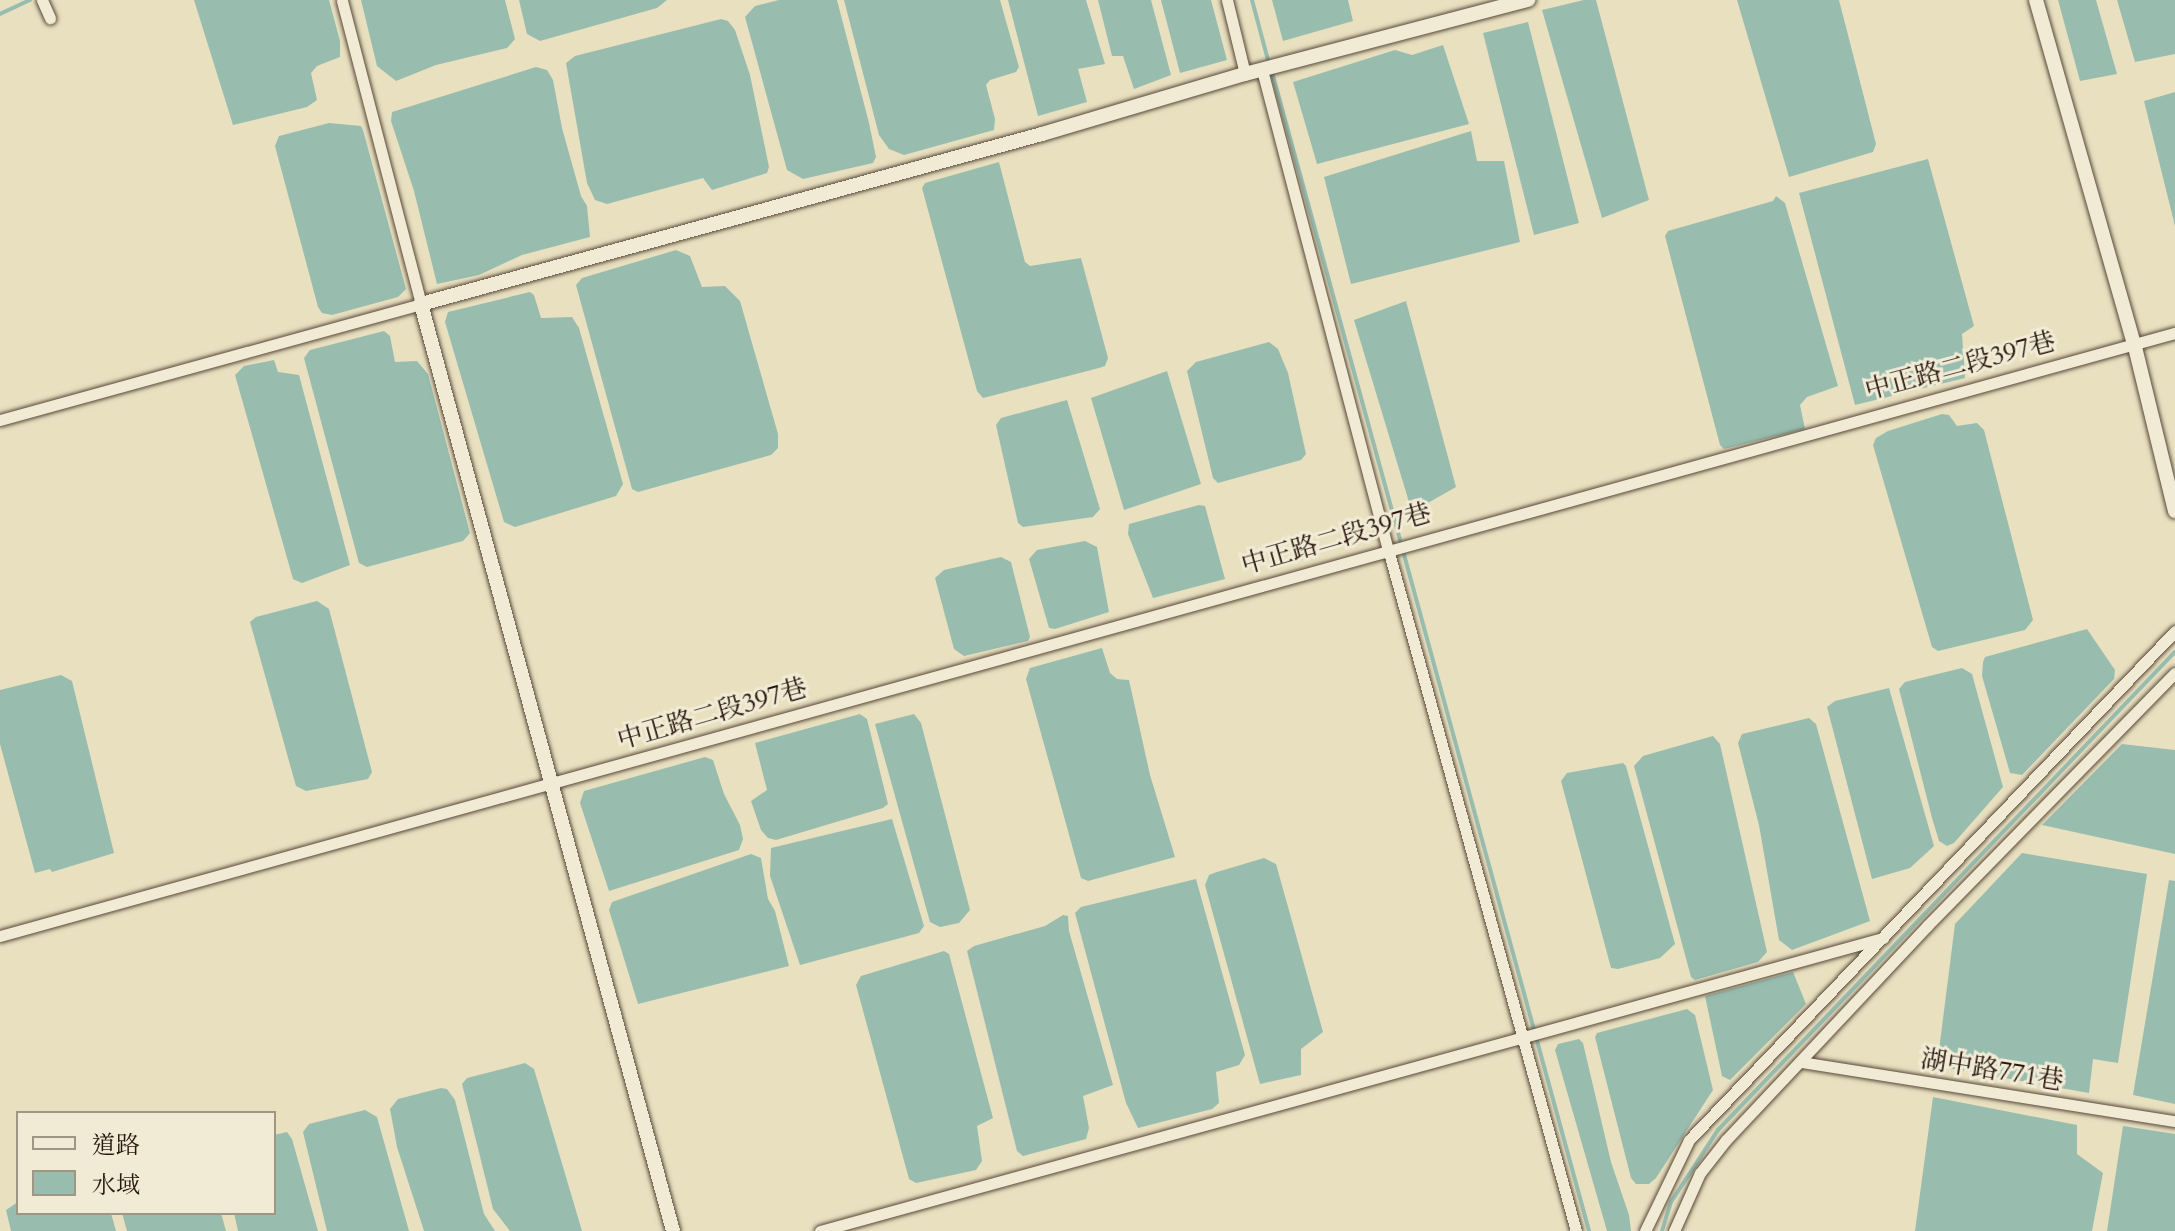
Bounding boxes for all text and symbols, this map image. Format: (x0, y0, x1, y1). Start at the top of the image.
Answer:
street label: 中正路二段397巷 (1861, 326, 2059, 406)
street label: 中正路二段397巷 (1238, 497, 1434, 581)
street label: 中正路二段397巷 (614, 672, 810, 756)
street label: 湖中路771巷 (1918, 1043, 2066, 1097)
legend (16, 1111, 276, 1215)
text: 道路 (92, 1129, 140, 1162)
text: 水域 (92, 1169, 140, 1202)

